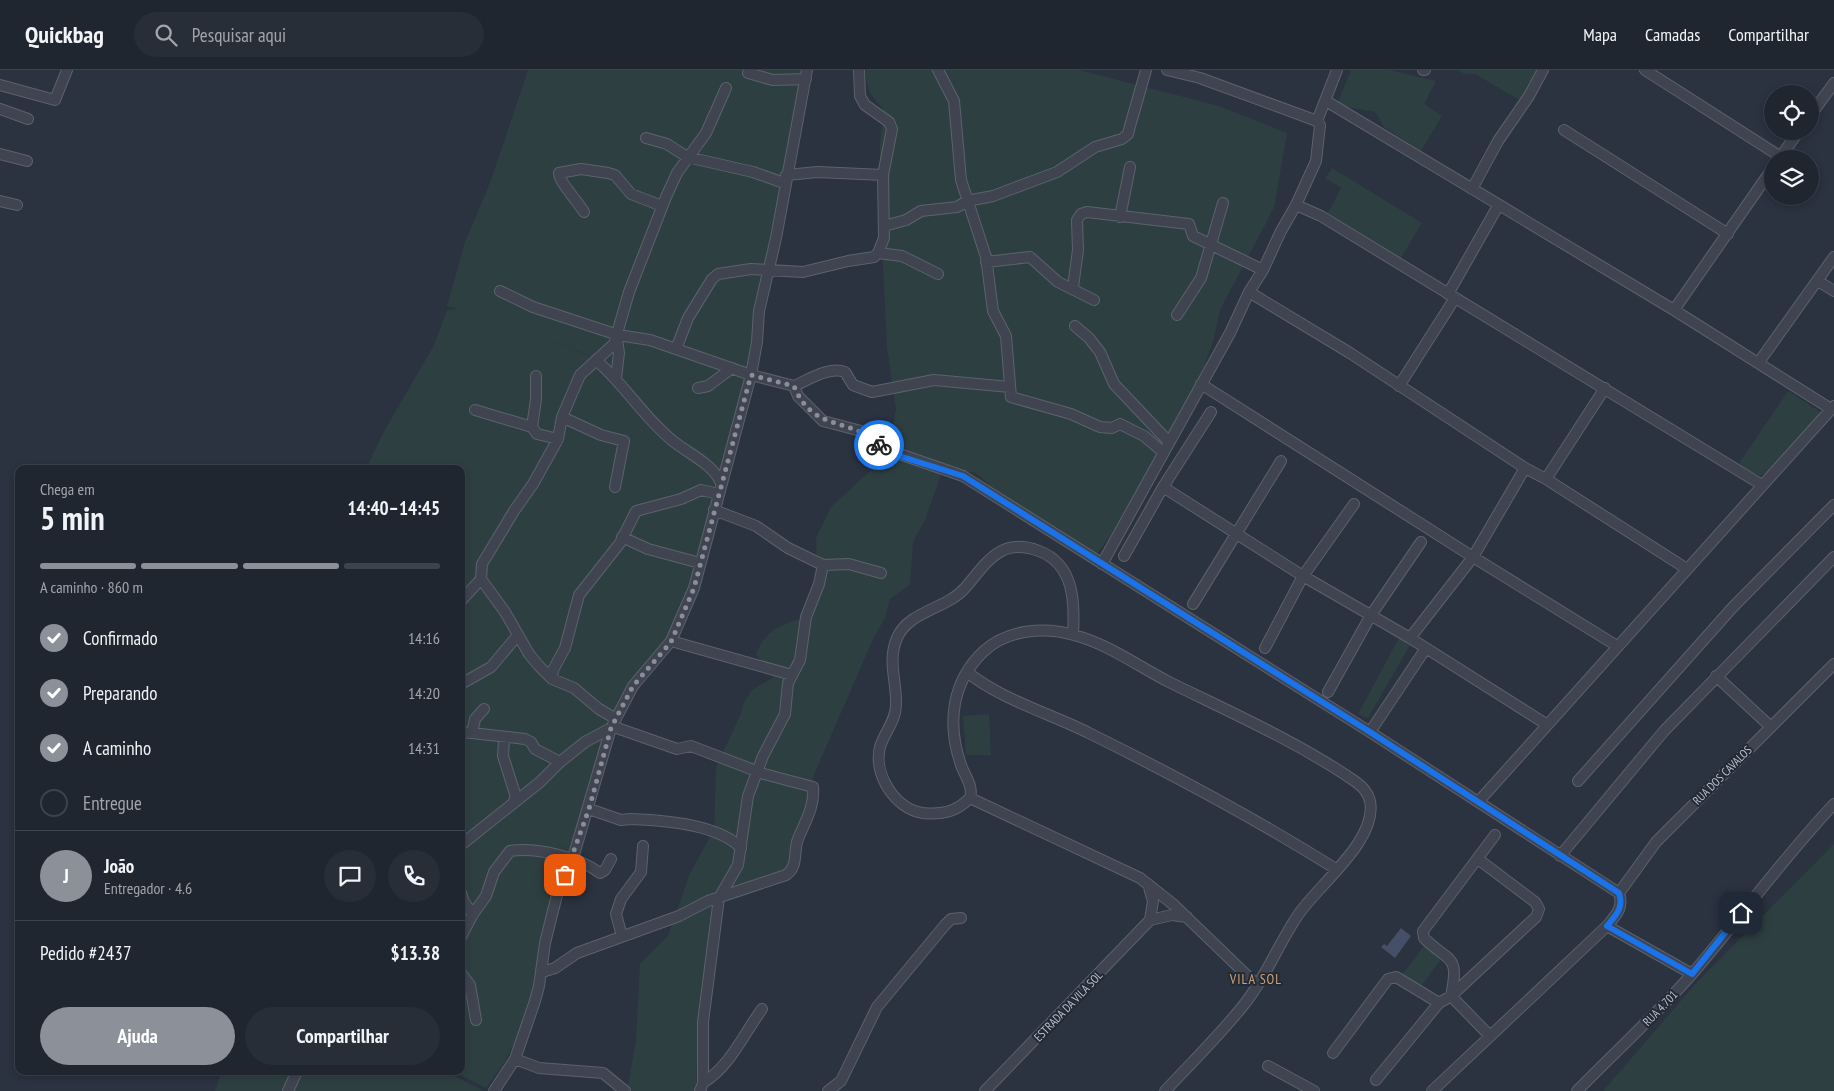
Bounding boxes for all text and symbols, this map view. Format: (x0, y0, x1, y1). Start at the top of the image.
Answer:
search box (134, 12, 484, 57)
text: Quickbag (25, 19, 104, 50)
icon: search (152, 21, 180, 49)
text: Pesquisar aqui (192, 23, 286, 47)
text: Mapa (1583, 23, 1617, 46)
text: Camadas (1645, 23, 1700, 46)
text: Compartilhar (1728, 23, 1809, 46)
map controls (1764, 85, 1819, 205)
button: locate (1764, 85, 1819, 140)
button: layers (1764, 150, 1819, 205)
courier (854, 420, 904, 470)
icon: bike (865, 431, 893, 459)
text: Chega em (40, 479, 95, 499)
text: 14:40–14:45 (347, 496, 440, 520)
text: 5 min (40, 497, 105, 539)
text: A caminho · 860 m (40, 577, 143, 597)
icon: check (40, 624, 68, 652)
text: Confirmado (83, 626, 158, 650)
text: 14:16 (408, 628, 440, 648)
icon: check (40, 679, 68, 707)
text: Preparando (83, 681, 158, 705)
text: 14:20 (408, 683, 440, 703)
icon: check (40, 734, 68, 762)
text: A caminho (83, 736, 151, 760)
text: 14:31 (408, 738, 440, 758)
street label: RUA DOS CAVALOS (1689, 742, 1755, 808)
text: Entregue (83, 791, 142, 815)
button: chat (324, 850, 376, 902)
button: phone (388, 850, 440, 902)
text: João (104, 854, 134, 878)
pin (544, 854, 586, 896)
icon: bag (551, 861, 579, 889)
text: J (63, 864, 69, 888)
text: Entregador · 4.6 (104, 878, 192, 898)
pin (1720, 892, 1762, 934)
icon: home (1727, 899, 1755, 927)
text: Pedido #2437 (40, 941, 131, 965)
text: $13.38 (391, 941, 440, 965)
street label: ESTRADA DA VILA SOL (1031, 968, 1105, 1044)
district label: VILA SOL (1229, 970, 1282, 988)
street label: RUA 4.701 (1639, 987, 1681, 1029)
button: Ajuda (40, 1007, 235, 1065)
button: Compartilhar (245, 1007, 440, 1065)

